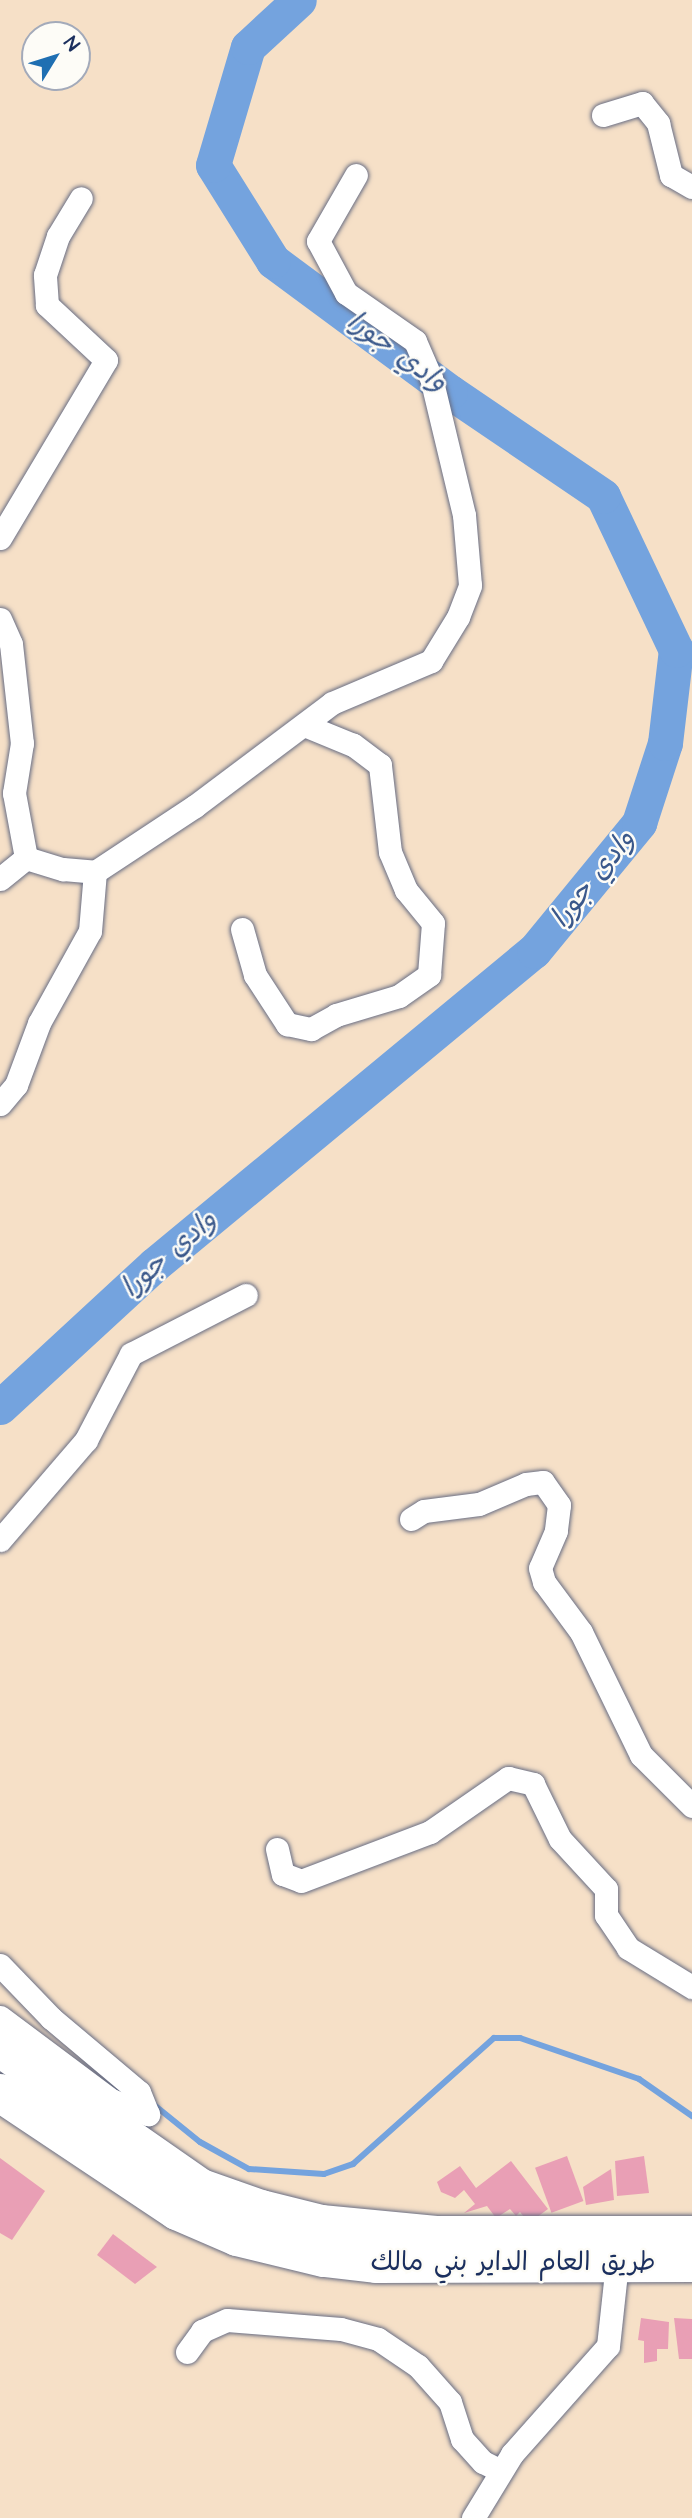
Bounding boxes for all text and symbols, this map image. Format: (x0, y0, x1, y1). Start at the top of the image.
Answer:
north arrow (21, 21, 91, 91)
text: N (57, 31, 86, 57)
water label: وادي جورا (341, 305, 453, 399)
water label: وادي جورا (544, 824, 642, 934)
water label: وادي جورا (115, 1204, 223, 1304)
street label: طريق العام الداير بني مالك (370, 2247, 656, 2279)

